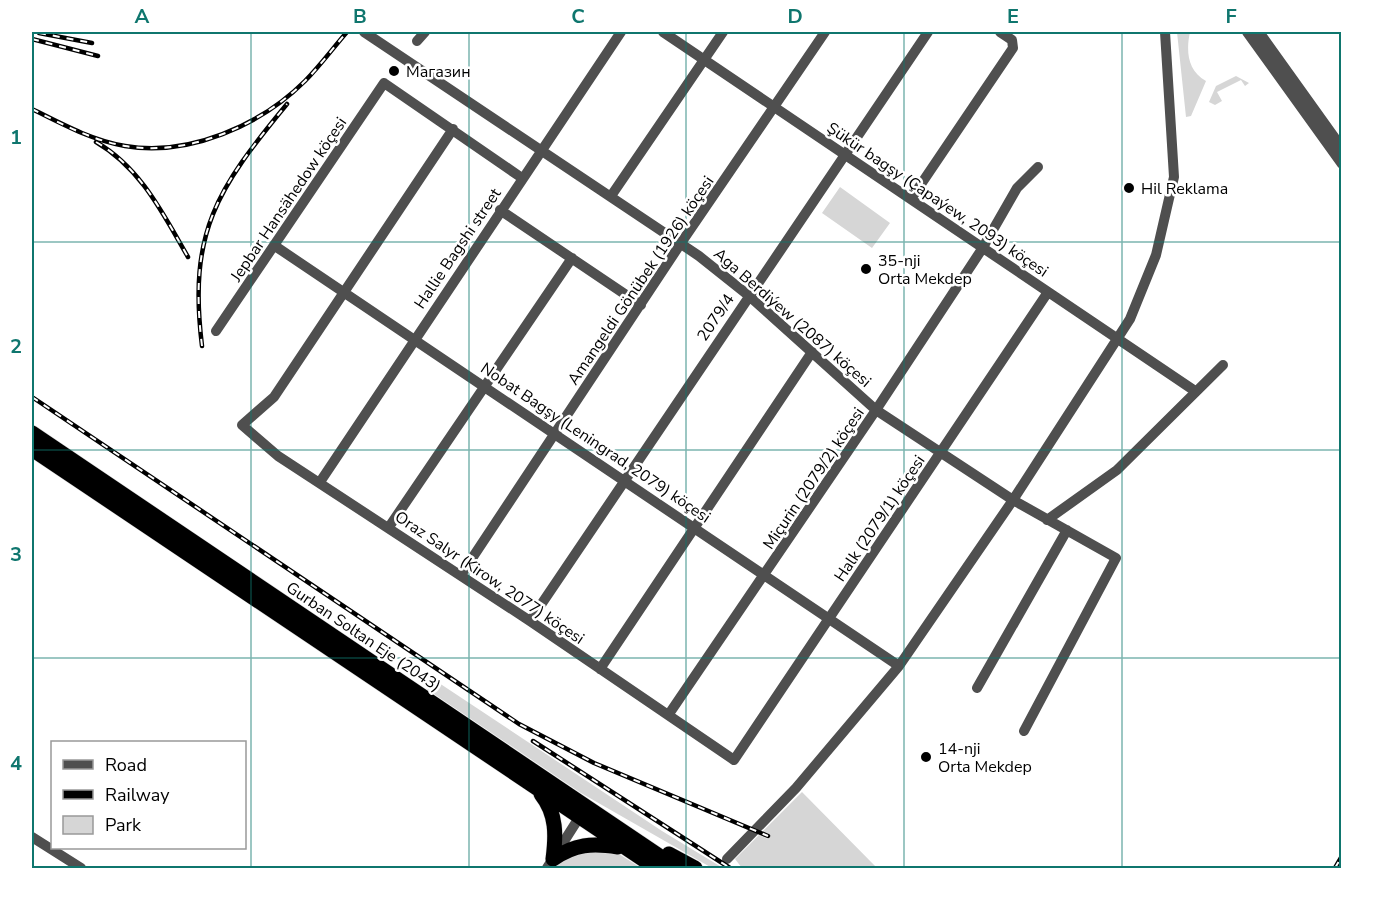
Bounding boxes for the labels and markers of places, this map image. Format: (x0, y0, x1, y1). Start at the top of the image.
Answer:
place label: Магазин (406, 61, 471, 83)
marker: Магазин (387, 64, 401, 78)
place label: Hil Reklama (1141, 178, 1228, 200)
marker: Hil Reklama (1122, 181, 1136, 195)
place label: 35-nji Orta Mekdep (878, 250, 972, 290)
marker: 35-nji Orta Mekdep (859, 262, 873, 276)
place label: 14-nji Orta Mekdep (938, 738, 1032, 778)
marker: 14-nji Orta Mekdep (919, 750, 933, 764)

